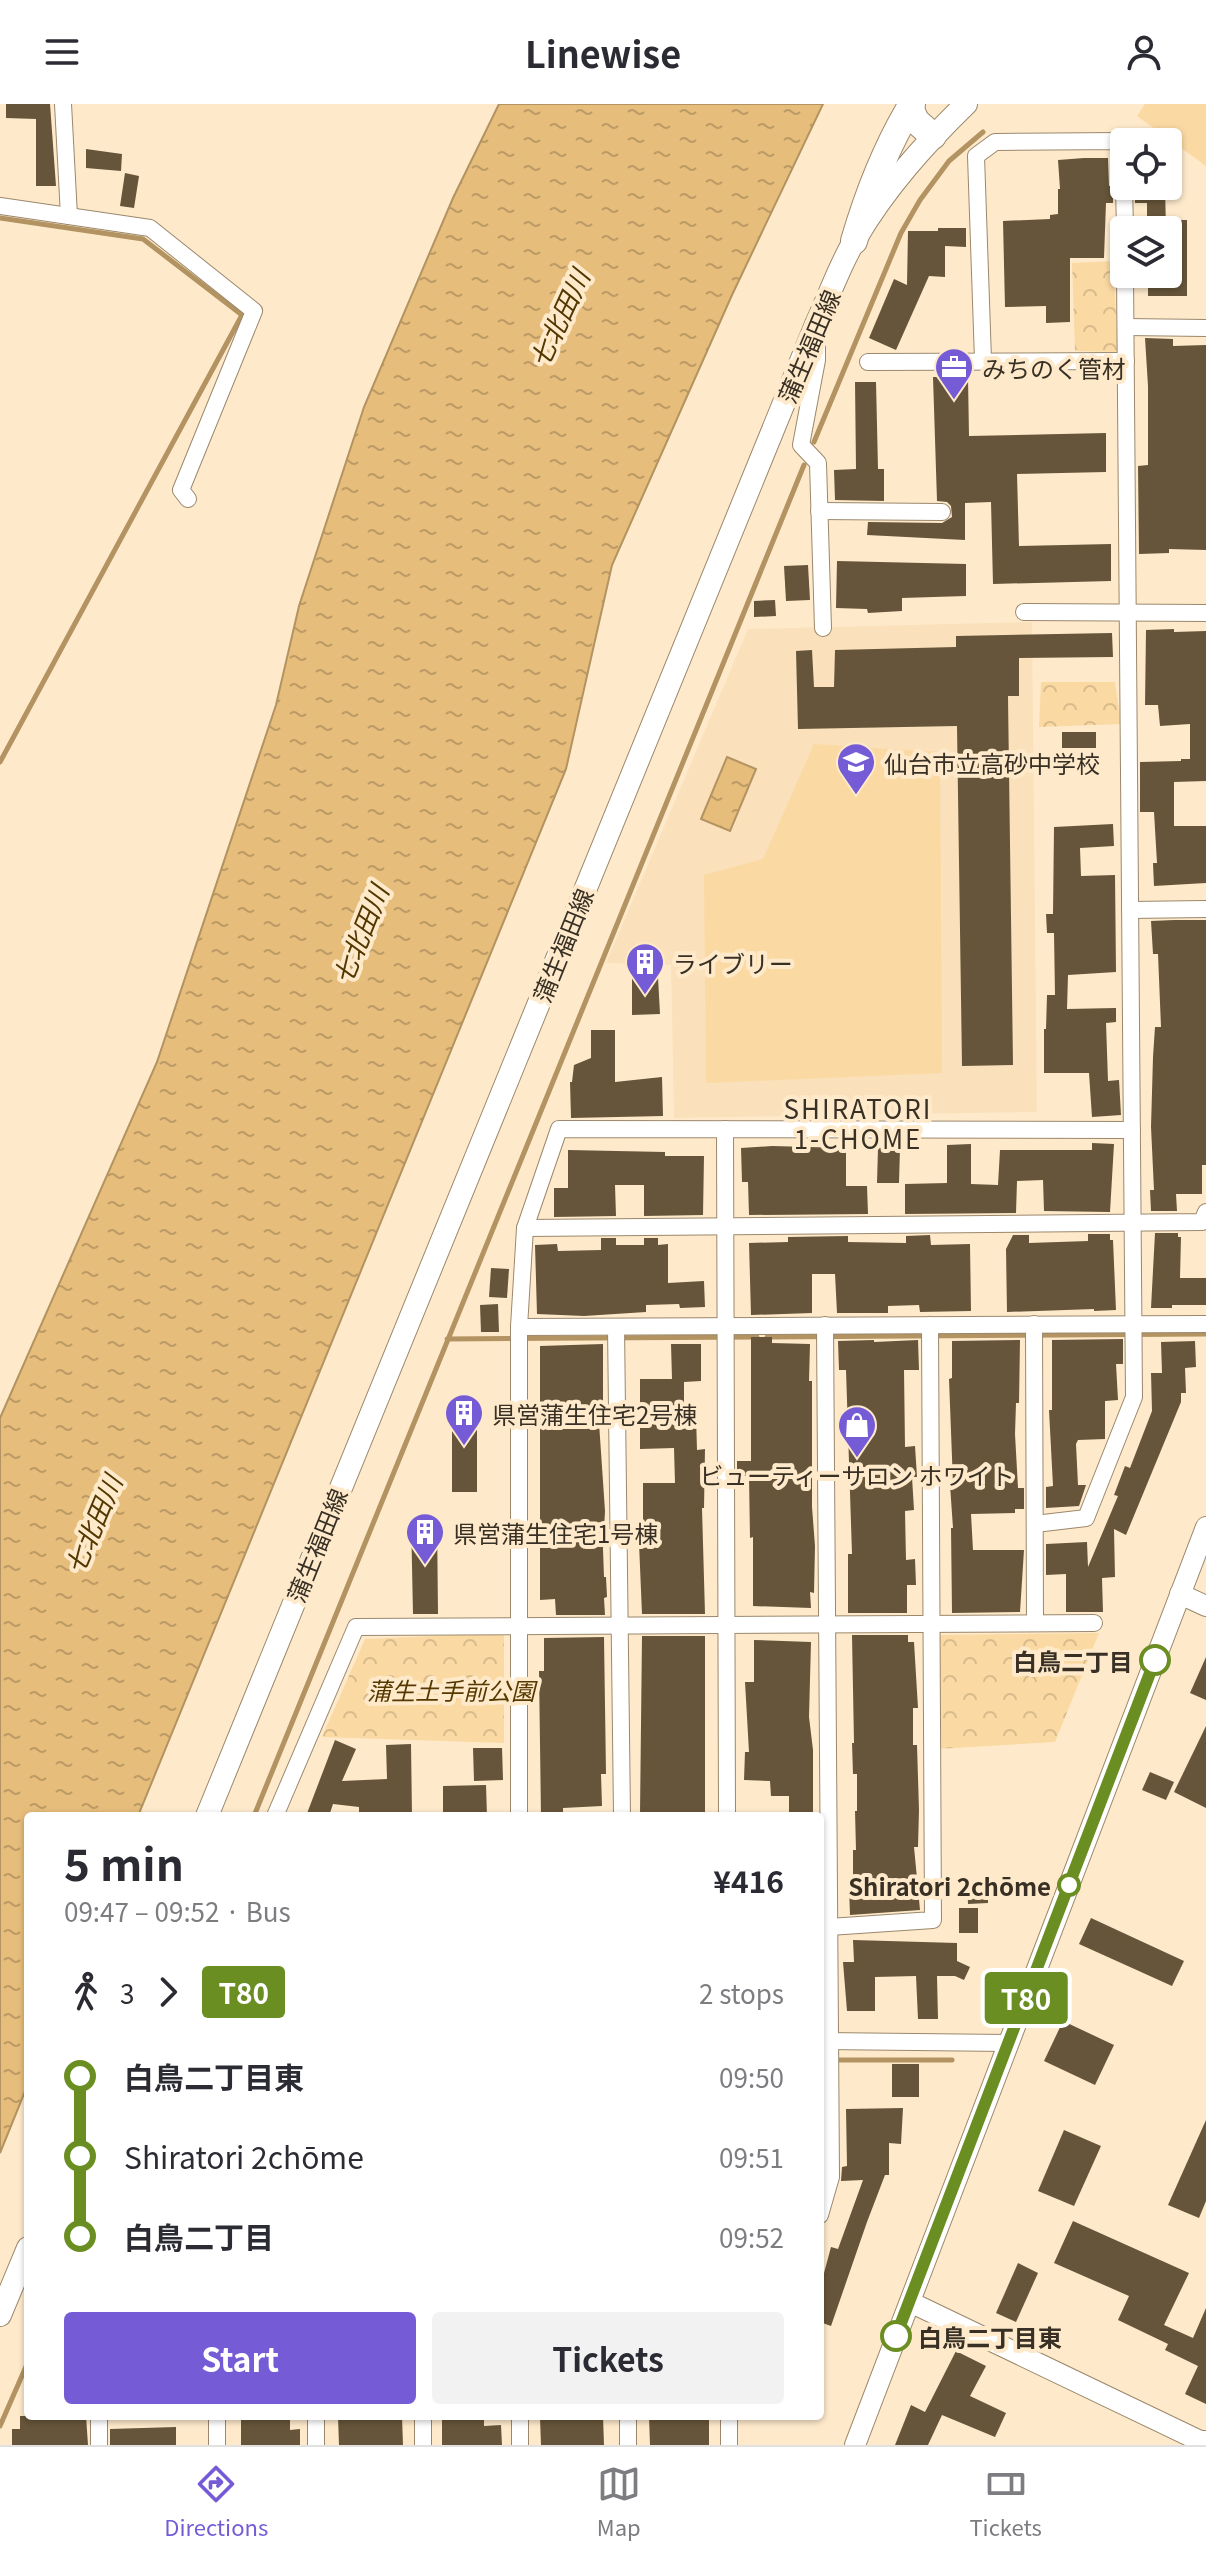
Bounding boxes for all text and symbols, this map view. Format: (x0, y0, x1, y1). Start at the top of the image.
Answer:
text: Linewise (525, 26, 681, 78)
icon: menu (40, 30, 84, 74)
icon: person (1122, 30, 1166, 74)
map controls (1110, 128, 1182, 288)
button: locate (1110, 128, 1182, 200)
button: layers (1110, 216, 1182, 288)
water label: 七北田川 (519, 260, 598, 373)
street label: 蒲生福田線 (768, 284, 848, 408)
office icon: みちのく管材 (933, 346, 975, 401)
place label: みちのく管材 (982, 350, 1126, 385)
school or university icon: 仙台市立高砂中学校 (835, 741, 877, 796)
place label: 仙台市立高砂中学校 (884, 745, 1100, 780)
water label: 七北田川 (322, 876, 397, 989)
street label: 蒲生福田線 (523, 883, 601, 1007)
building icon: ライブリー (624, 941, 666, 996)
place label: ライブリー (673, 945, 793, 980)
district label: SHIRATORI 1-CHOME (784, 1089, 932, 1156)
building icon: 県営蒲生住宅2号棟 (443, 1392, 485, 1447)
place label: 県営蒲生住宅2号棟 (492, 1396, 697, 1431)
shop icon: ビューティーサロン ホワイト (836, 1404, 878, 1459)
place label: ビューティーサロン ホワイト (699, 1457, 1015, 1492)
water label: 七北田川 (55, 1466, 131, 1579)
street label: 蒲生福田線 (277, 1483, 355, 1607)
building icon: 県営蒲生住宅1号棟 (404, 1511, 446, 1566)
place label: 県営蒲生住宅1号棟 (453, 1515, 658, 1550)
place label: 白鳥二丁目 (1013, 1643, 1133, 1678)
marker: 白鳥二丁目 (1140, 1645, 1170, 1675)
park label: 蒲生土手前公園 (367, 1672, 538, 1707)
text: 5 min (64, 1830, 184, 1894)
text: ¥416 (713, 1858, 784, 1902)
place label: Shiratori 2chōme (848, 1868, 1051, 1903)
marker: Shiratori 2chōme (1058, 1874, 1080, 1896)
text: 09:47 – 09:52 · Bus (64, 1892, 291, 1929)
icon: walk (64, 1970, 108, 2014)
icon: forward (146, 1970, 190, 2014)
text: T80 (218, 1972, 269, 2012)
line badge: T80 (980, 1972, 1072, 2024)
text: 3 (120, 1974, 134, 2011)
text: 2 stops (699, 1974, 784, 2011)
text: T80 (1001, 1978, 1051, 2018)
text: 白鳥二丁目東 (124, 2054, 304, 2098)
text: 09:50 (719, 2058, 784, 2095)
text: Shiratori 2chōme (124, 2134, 364, 2178)
text: 09:51 (719, 2138, 784, 2175)
text: 白鳥二丁目 (124, 2214, 274, 2258)
text: 09:52 (719, 2218, 784, 2255)
button: Start (64, 2312, 416, 2404)
button: Tickets (432, 2312, 784, 2404)
place label: 白鳥二丁目東 (918, 2319, 1062, 2354)
marker: 白鳥二丁目東 (881, 2321, 911, 2351)
tab: Directions (164, 2462, 268, 2542)
tab: Map (597, 2462, 641, 2542)
tab: Tickets (969, 2462, 1042, 2542)

